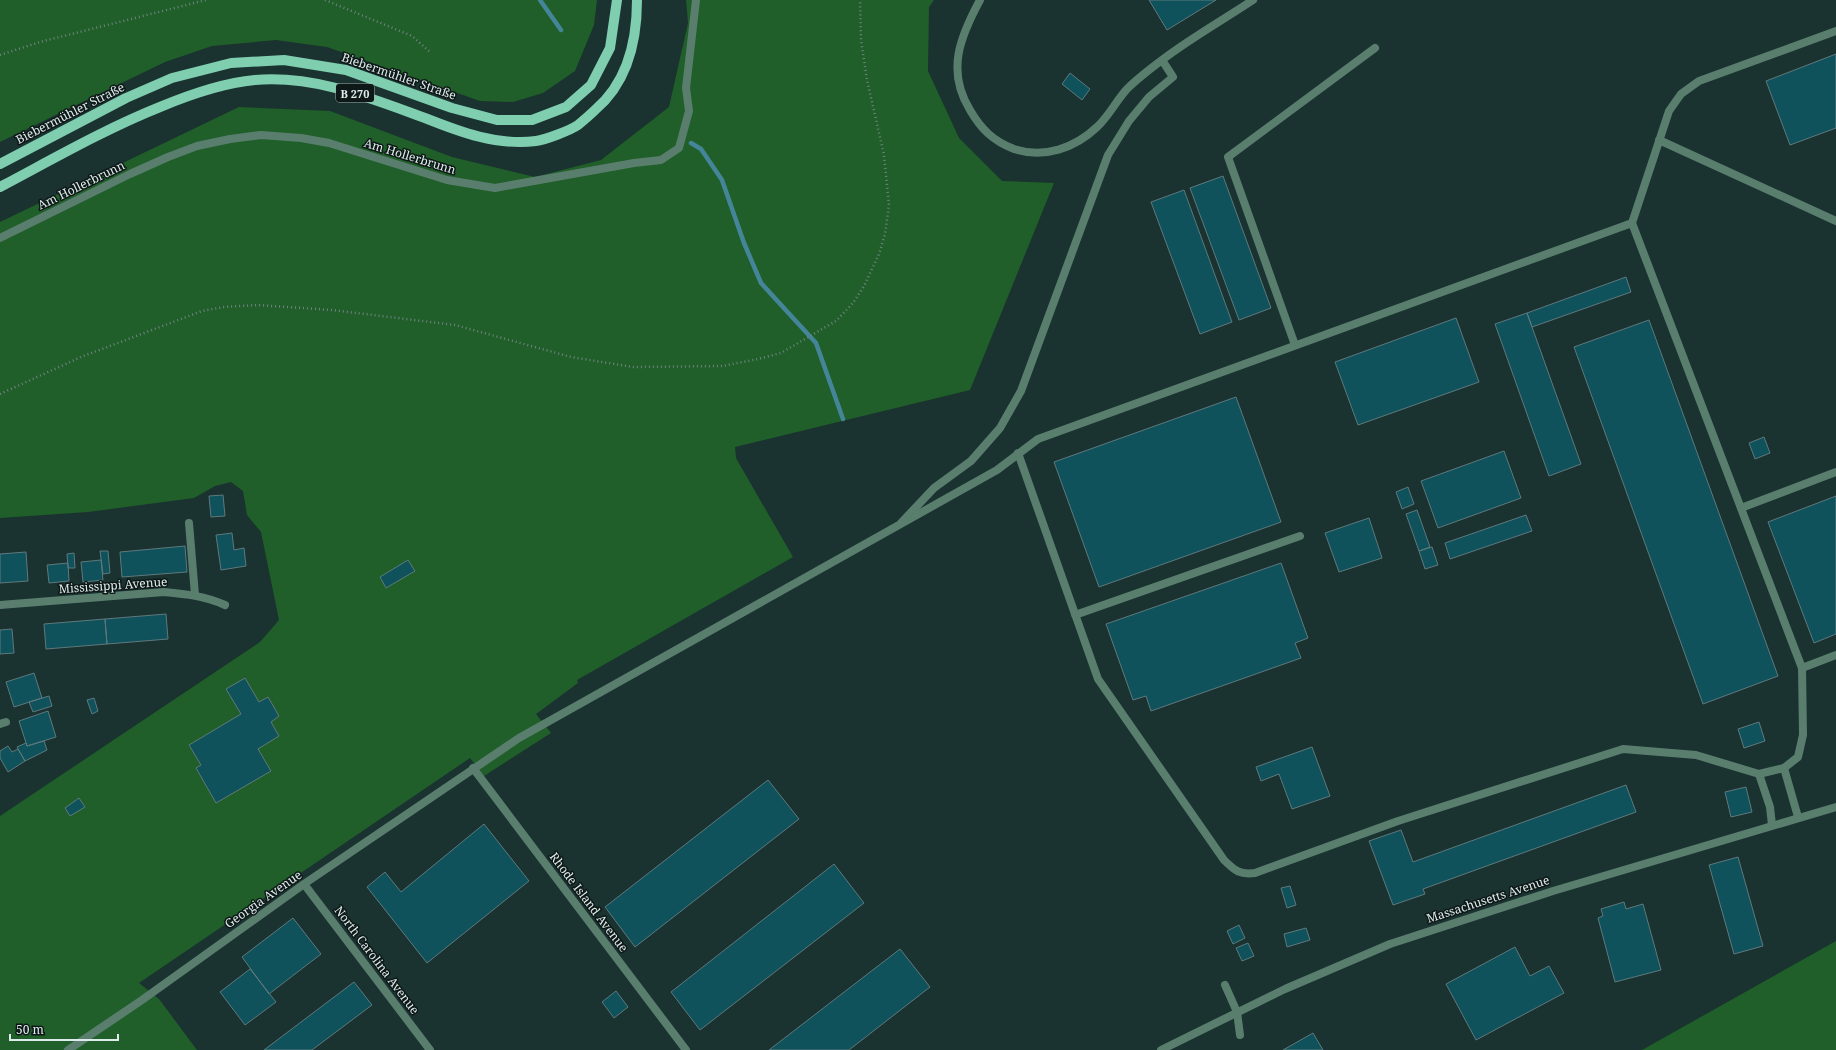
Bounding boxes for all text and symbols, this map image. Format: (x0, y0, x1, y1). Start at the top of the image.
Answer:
street label: Biebermühler Straße (339, 48, 459, 104)
street label: Biebermühler Straße (13, 78, 127, 148)
road number: B 270 (336, 84, 374, 102)
street label: Am Hollerbrunn (362, 134, 458, 178)
street label: Am Hollerbrunn (35, 156, 128, 213)
street label: Mississippi Avenue (58, 573, 168, 597)
street label: Rhode Island Avenue (546, 849, 632, 955)
street label: Georgia Avenue (221, 866, 305, 932)
street label: Massachusetts Avenue (1424, 871, 1552, 927)
street label: North Carolina Avenue (331, 902, 423, 1018)
scale bar (10, 1016, 118, 1042)
text: 50 m (16, 1021, 44, 1038)

